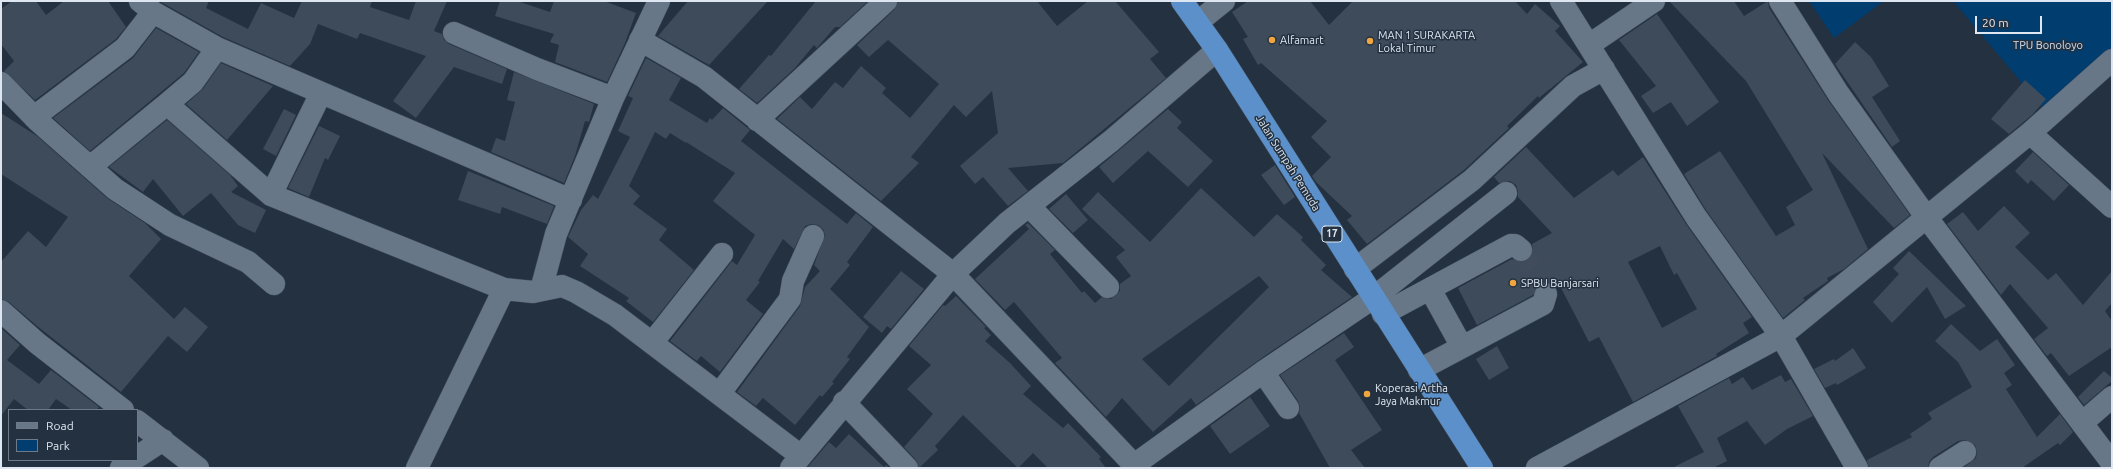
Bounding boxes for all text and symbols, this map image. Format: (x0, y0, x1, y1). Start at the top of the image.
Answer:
scale bar (1977, 8, 2044, 34)
text: 20 m (1982, 16, 2009, 29)
place label: MAN 1 SURAKARTA Lokal Timur (1378, 28, 1475, 54)
place label: Alfamart (1280, 33, 1324, 47)
marker: Alfamart (1267, 35, 1277, 45)
marker: MAN 1 SURAKARTA Lokal Timur (1365, 36, 1375, 46)
park label: TPU Bonoloyo (2013, 38, 2083, 52)
street label: Jalan Sumpah Pemuda (1253, 112, 1323, 214)
road number: 17 (1322, 226, 1342, 242)
place label: SPBU Banjarsari (1521, 276, 1599, 290)
marker: SPBU Banjarsari (1508, 278, 1518, 288)
place label: Koperasi Artha Jaya Makmur (1375, 381, 1448, 407)
marker: Koperasi Artha Jaya Makmur (1362, 389, 1372, 399)
legend (8, 409, 138, 461)
text: Road (46, 419, 74, 432)
text: Park (46, 439, 70, 452)

